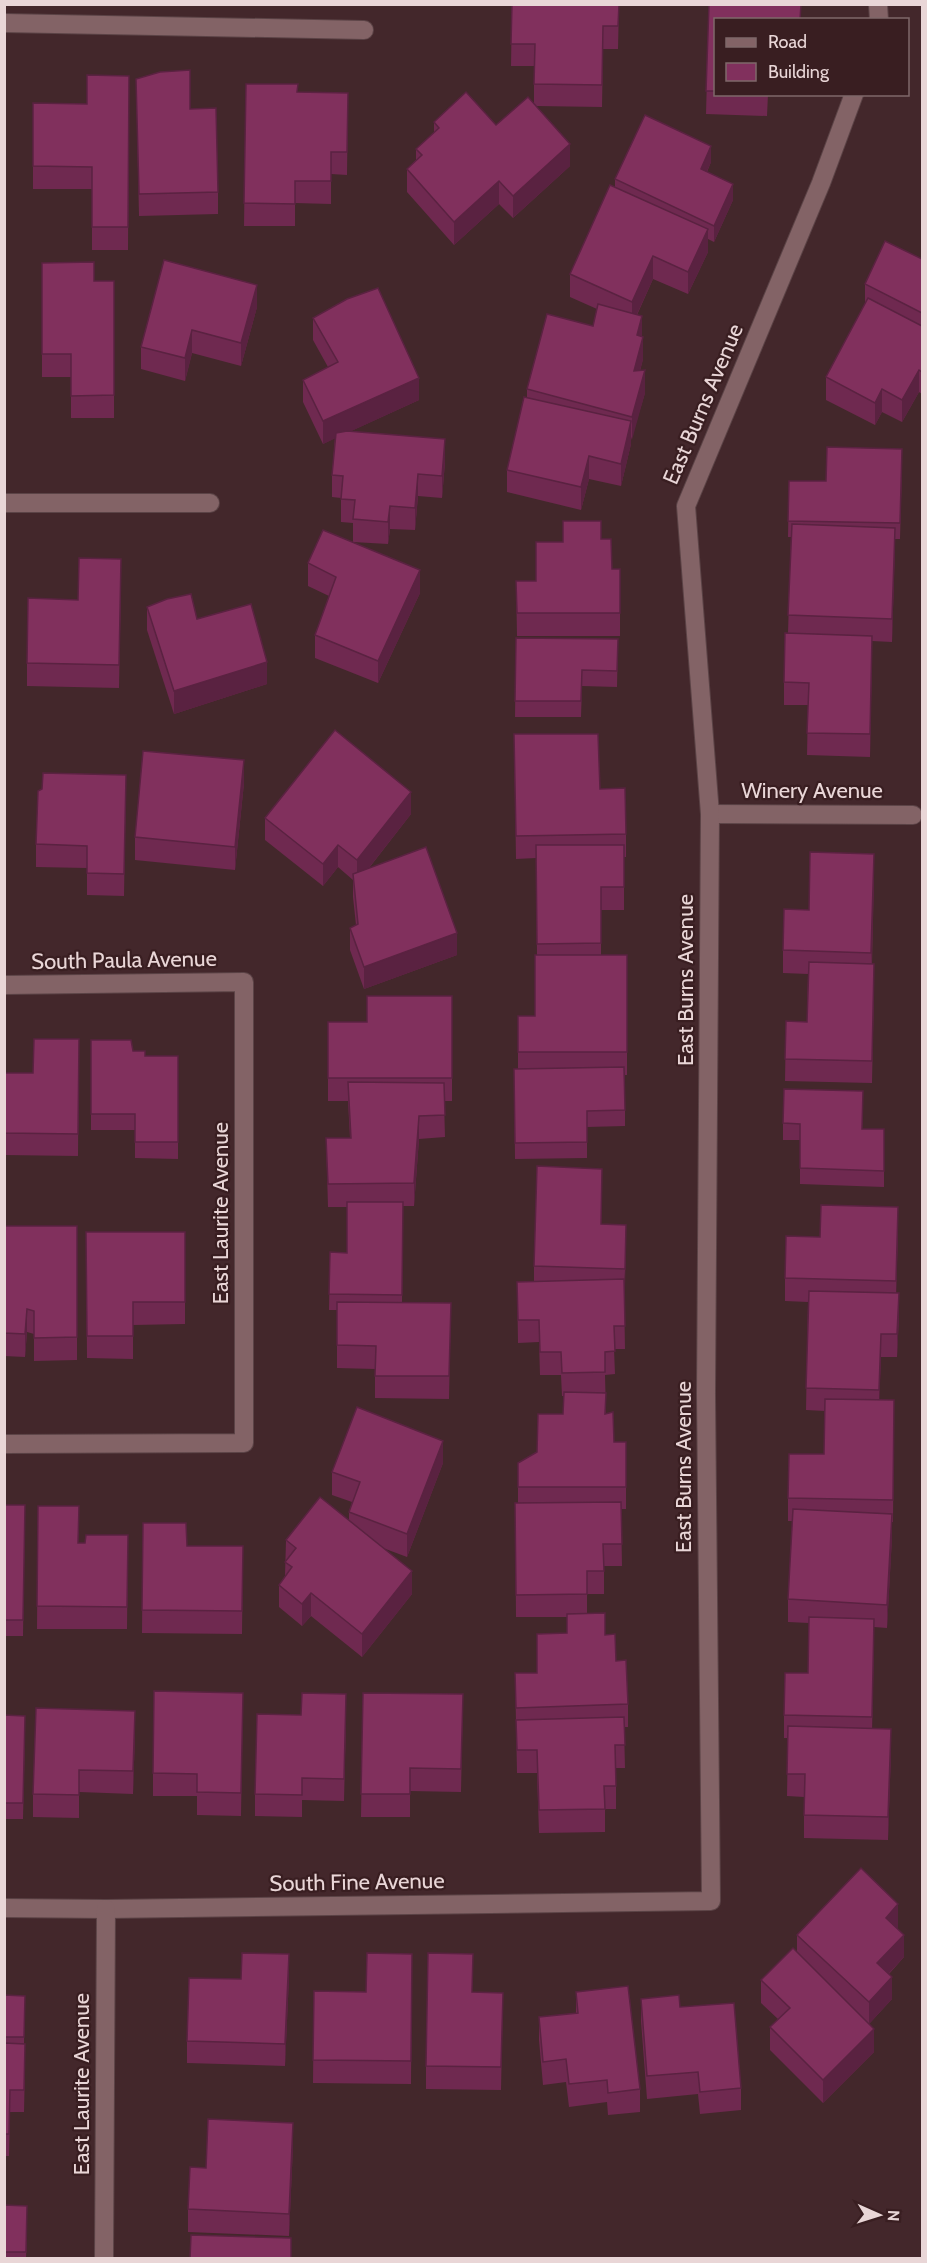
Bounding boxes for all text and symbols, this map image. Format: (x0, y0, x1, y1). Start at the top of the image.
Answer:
legend (714, 18, 909, 96)
text: Road (768, 31, 807, 53)
text: Building (768, 61, 830, 83)
street label: East Burns Avenue (657, 320, 749, 488)
street label: Winery Avenue (741, 777, 883, 804)
street label: East Burns Avenue (672, 894, 699, 1066)
street label: South Paula Avenue (31, 945, 217, 975)
street label: East Laurite Avenue (207, 1122, 234, 1304)
street label: East Burns Avenue (670, 1381, 697, 1553)
street label: South Fine Avenue (269, 1867, 445, 1897)
street label: East Laurite Avenue (68, 1993, 95, 2175)
north arrow (849, 2185, 909, 2245)
text: N (884, 2210, 903, 2222)

